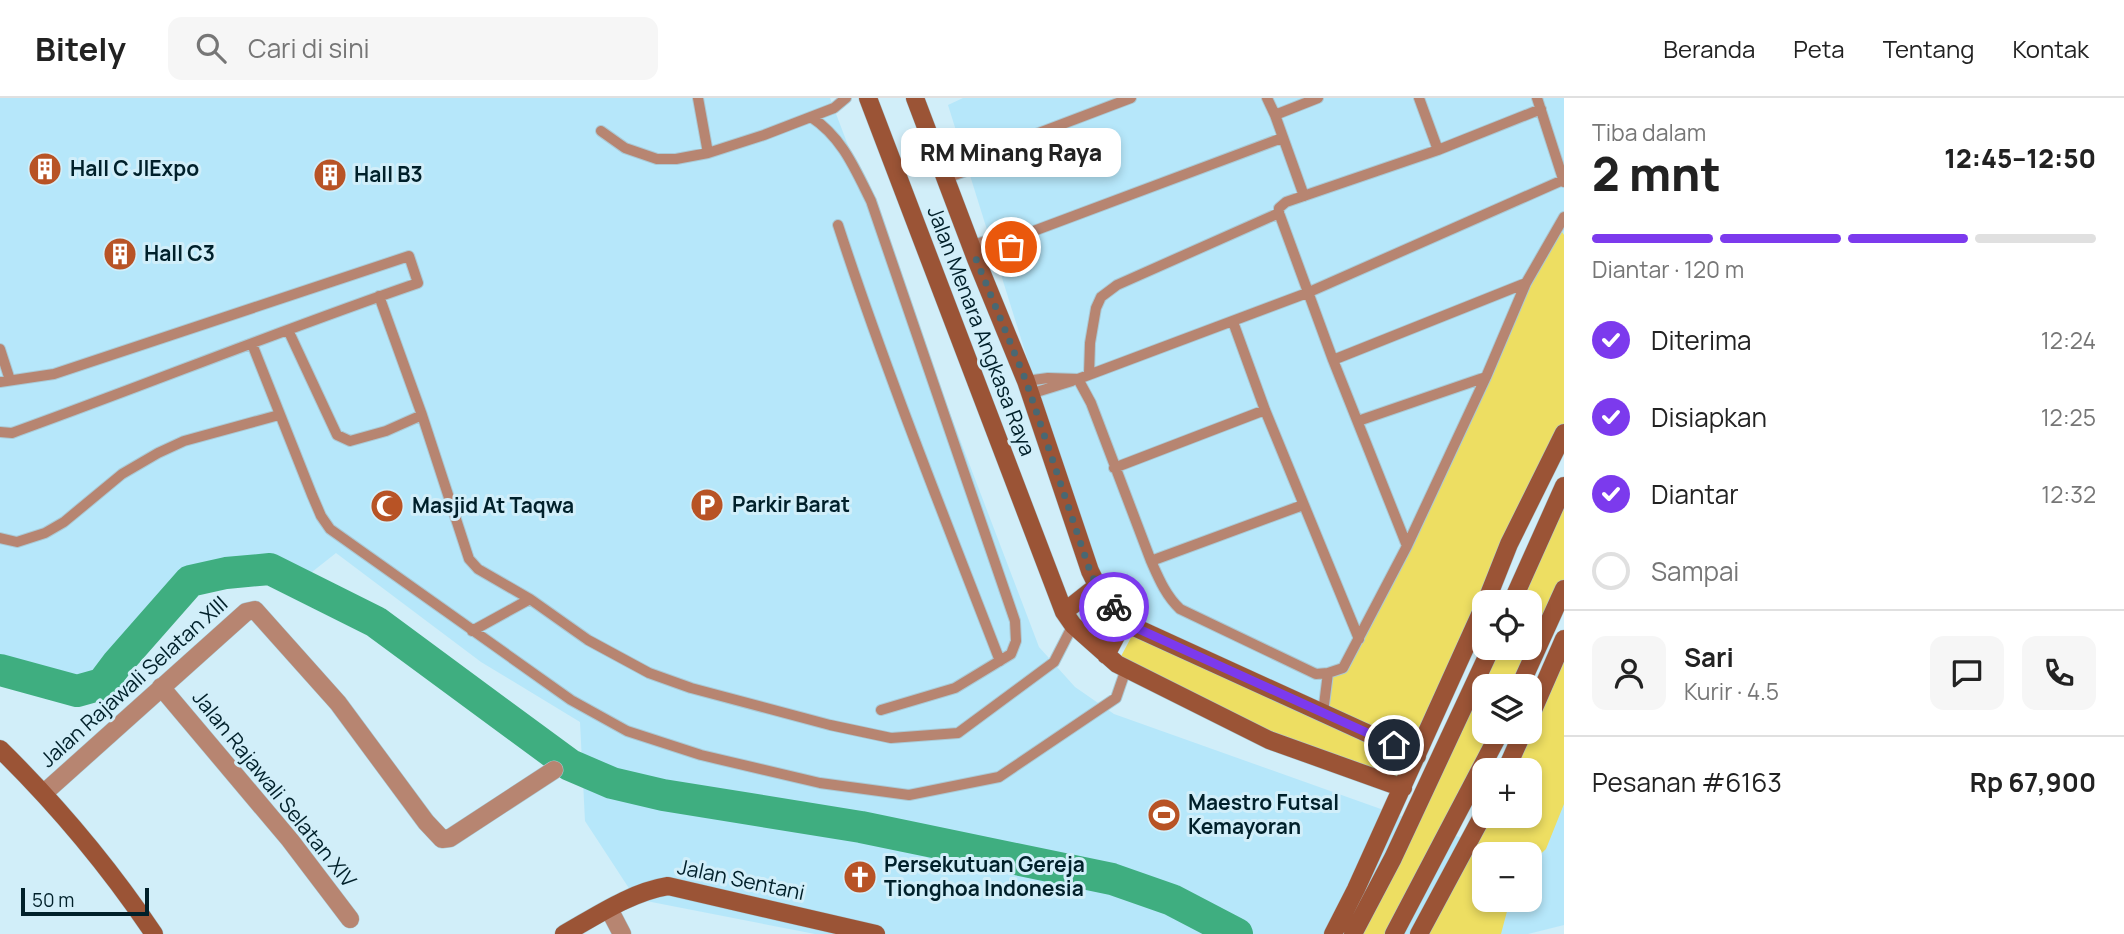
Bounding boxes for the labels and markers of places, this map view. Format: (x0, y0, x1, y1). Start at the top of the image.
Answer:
callout: RM Minang Raya (901, 128, 1121, 177)
building icon: Hall C JIExpo (26, 150, 64, 188)
place label: Hall C JIExpo (70, 154, 199, 182)
building icon: Hall B3 (311, 156, 349, 194)
place label: Hall B3 (354, 160, 423, 188)
pin (981, 217, 1041, 277)
building icon: Hall C3 (101, 235, 139, 273)
place label: Hall C3 (144, 239, 215, 267)
parking icon: Parkir Barat (688, 486, 726, 524)
mosque icon: Masjid At Taqwa (368, 487, 406, 525)
place label: Parkir Barat (732, 490, 850, 518)
place label: Masjid At Taqwa (412, 491, 574, 519)
pin (1364, 715, 1424, 775)
place label: Maestro Futsal Kemayoran (1188, 788, 1339, 840)
sports icon: Maestro Futsal Kemayoran (1145, 796, 1183, 834)
place label: Persekutuan Gereja Tionghoa Indonesia (884, 850, 1085, 902)
church icon: Persekutuan Gereja Tionghoa Indonesia (841, 858, 879, 896)

